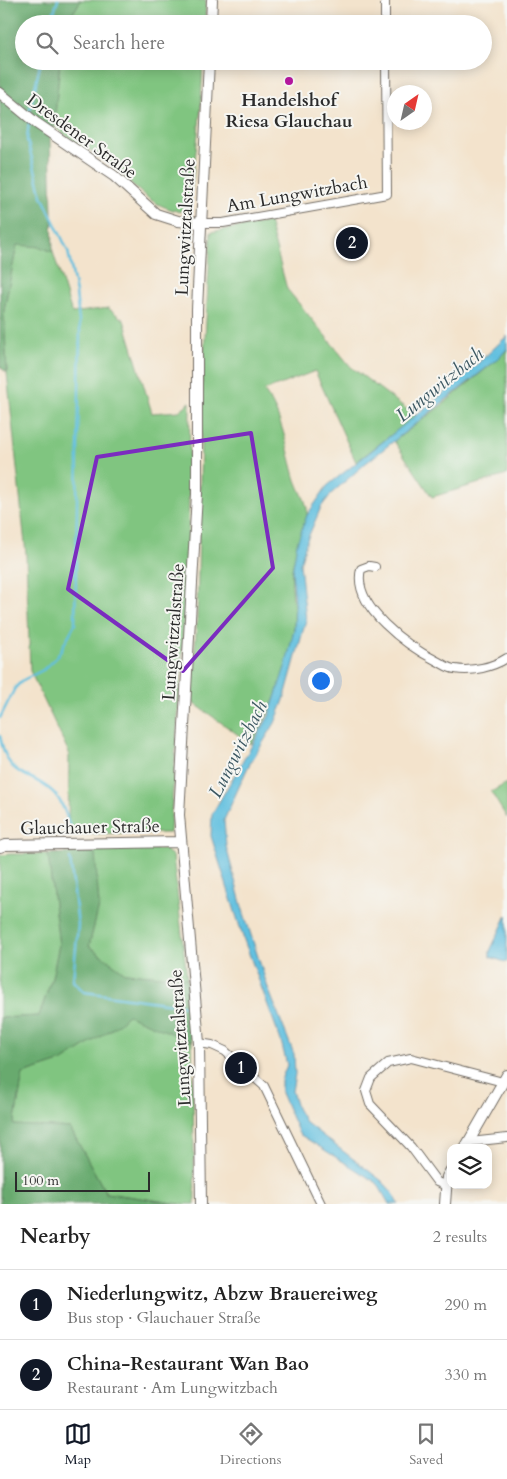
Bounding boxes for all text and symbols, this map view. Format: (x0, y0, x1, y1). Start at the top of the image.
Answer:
search box (15, 15, 492, 70)
icon: search (33, 29, 61, 57)
text: Search here (73, 30, 165, 56)
marker: Handelshof Riesa Glauchau (283, 75, 295, 87)
north arrow (387, 85, 432, 130)
street label: Dresdener Straße (21, 88, 142, 185)
place label: Handelshof Riesa Glauchau (225, 88, 353, 134)
street label: Lungwitztalstraße (169, 158, 202, 296)
street label: Am Lungwitzbach (225, 170, 370, 219)
pin: 2 (336, 224, 368, 262)
water label: Lungwitzbach (390, 341, 489, 428)
street label: Lungwitztalstraße (156, 563, 191, 701)
your location (308, 668, 334, 694)
water label: Lungwitzbach (202, 696, 274, 803)
street label: Glauchauer Straße (20, 814, 160, 841)
street label: Lungwitztalstraße (163, 969, 198, 1107)
pin: 1 (225, 1049, 257, 1087)
map controls (447, 1144, 492, 1189)
button: layers (447, 1144, 492, 1189)
scale bar (15, 1169, 150, 1192)
text: 100 m (22, 1171, 59, 1190)
text: Nearby (20, 1222, 91, 1251)
text: 2 results (433, 1226, 487, 1248)
text: Niederlungwitz, Abzw Brauereiweg (67, 1281, 377, 1307)
text: 1 (32, 1294, 40, 1316)
text: 290 m (445, 1294, 487, 1316)
text: Bus stop · Glauchauer Straße (67, 1307, 261, 1329)
text: China-Restaurant Wan Bao (67, 1351, 309, 1377)
text: 2 (32, 1364, 40, 1386)
text: 330 m (445, 1364, 487, 1386)
text: Restaurant · Am Lungwitzbach (67, 1377, 278, 1399)
tab: Map (64, 1420, 92, 1469)
tab: Directions (220, 1420, 281, 1469)
tab: Saved (409, 1420, 443, 1469)

